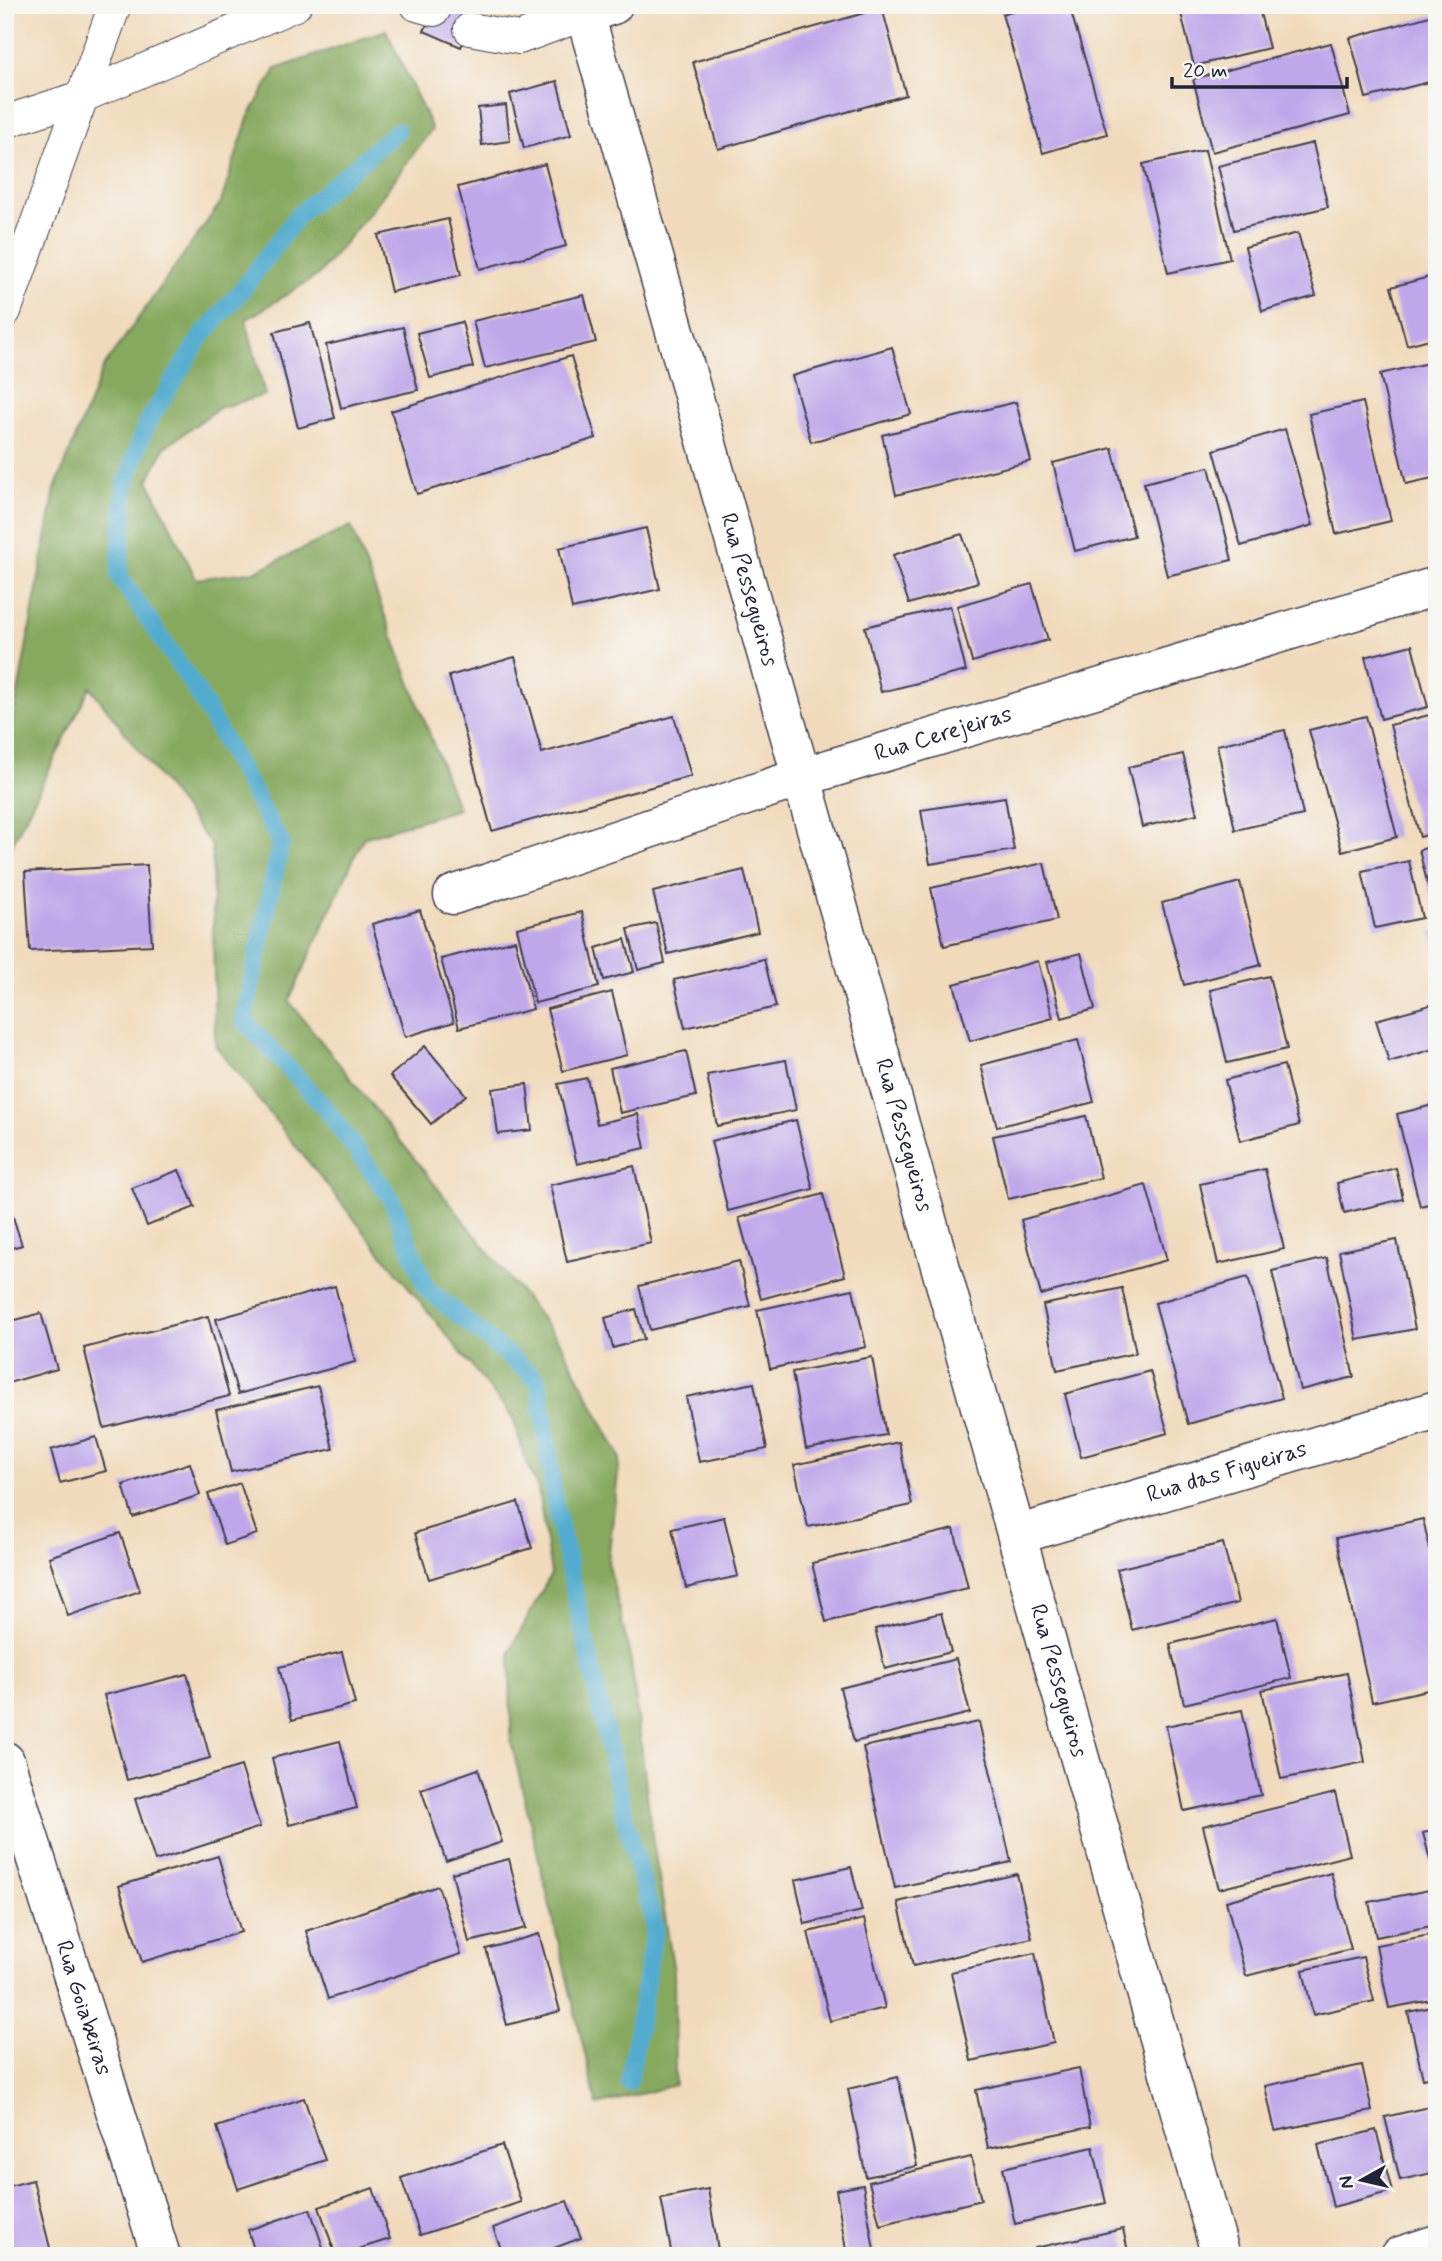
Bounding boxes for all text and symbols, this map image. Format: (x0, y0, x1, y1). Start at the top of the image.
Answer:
scale bar (1172, 46, 1348, 90)
text: 20 m (1183, 57, 1228, 85)
street label: Rua Pessegueiros (712, 510, 784, 670)
street label: Rua Cerejeiras (871, 700, 1016, 769)
street label: Rua Pessegueiros (867, 1055, 939, 1215)
street label: Rua das Figueiras (1143, 1435, 1311, 1511)
street label: Rua Pessegueiros (1022, 1601, 1094, 1761)
street label: Rua Goiabeiras (48, 1937, 118, 2079)
north arrow (1326, 2146, 1396, 2216)
text: N (1333, 2174, 1360, 2190)

